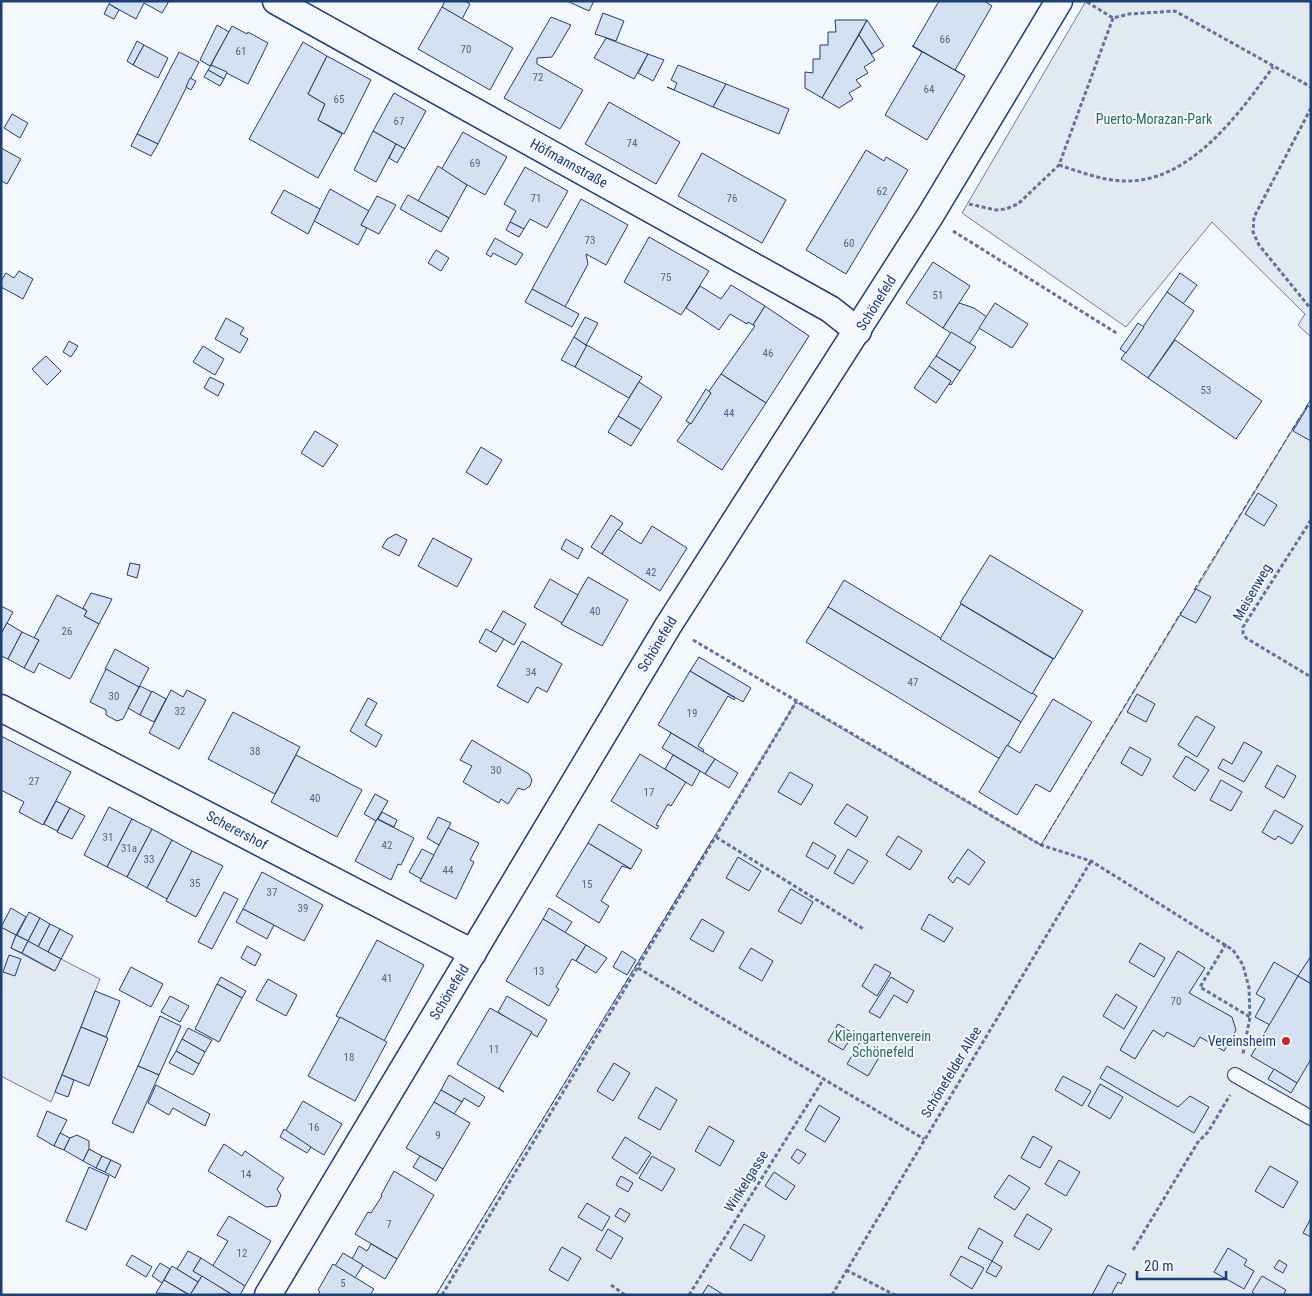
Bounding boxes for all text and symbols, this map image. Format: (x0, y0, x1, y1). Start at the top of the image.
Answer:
house number: 66 (940, 33, 950, 46)
house number: 70 (461, 43, 471, 56)
house number: 61 (236, 45, 246, 58)
house number: 72 (533, 71, 543, 84)
house number: 64 (924, 83, 935, 96)
house number: 65 (334, 93, 344, 106)
park label: Puerto-Morazan-Park (1096, 111, 1213, 127)
house number: 67 (394, 115, 404, 128)
street label: Höfmannstraße (527, 135, 611, 191)
house number: 74 (627, 137, 638, 150)
house number: 69 (470, 157, 480, 170)
house number: 62 (877, 185, 887, 198)
house number: 71 (531, 192, 541, 205)
house number: 76 (727, 192, 737, 205)
house number: 73 (585, 234, 595, 247)
house number: 60 (844, 237, 854, 250)
house number: 75 (661, 271, 671, 284)
street label: Schönefeld (853, 273, 899, 333)
house number: 51 (933, 289, 943, 302)
house number: 46 (763, 347, 773, 360)
house number: 53 (1201, 384, 1211, 397)
house number: 44 (724, 407, 735, 420)
street label: Meisenweg (1229, 561, 1275, 623)
house number: 42 (646, 566, 656, 579)
house number: 40 (590, 605, 600, 618)
street label: Schönefeld (634, 613, 680, 675)
house number: 26 (62, 625, 72, 638)
house number: 34 (526, 666, 537, 679)
house number: 47 (908, 676, 918, 689)
house number: 30 (109, 690, 119, 703)
house number: 32 (175, 705, 185, 718)
house number: 19 (687, 707, 697, 720)
house number: 38 (250, 745, 260, 758)
house number: 30 (491, 764, 501, 777)
house number: 27 (29, 775, 39, 788)
house number: 17 (644, 786, 654, 799)
house number: 40 (310, 792, 320, 805)
street label: Scherershof (204, 807, 271, 853)
house number: 31 (103, 831, 113, 844)
house number: 42 (382, 839, 392, 852)
house number: 31a (121, 842, 137, 855)
house number: 33 (144, 853, 154, 866)
house number: 44 (443, 864, 454, 877)
house number: 35 (190, 877, 200, 890)
house number: 15 (582, 878, 592, 891)
house number: 37 (267, 886, 277, 899)
house number: 39 (298, 902, 308, 915)
street label: Schönefeld (426, 961, 472, 1023)
house number: 13 (534, 965, 544, 978)
house number: 41 (382, 972, 392, 985)
house number: 70 (1171, 995, 1181, 1008)
street label: Schönefelder Allee (917, 1023, 985, 1120)
park label: Kleingartenverein Schönefeld (835, 1028, 931, 1060)
place label: Vereinsheim (1208, 1033, 1276, 1049)
marker: Vereinsheim (1280, 1035, 1292, 1047)
house number: 11 (489, 1043, 499, 1056)
house number: 18 (344, 1051, 354, 1064)
house number: 16 (309, 1121, 319, 1134)
house number: 9 (435, 1129, 441, 1142)
street label: Winkelgasse (721, 1147, 771, 1215)
house number: 14 (241, 1168, 252, 1181)
house number: 7 (386, 1218, 392, 1231)
house number: 12 (237, 1247, 247, 1260)
scale bar (1137, 1248, 1226, 1280)
text: 20 m (1144, 1257, 1174, 1275)
house number: 5 (340, 1277, 346, 1290)

